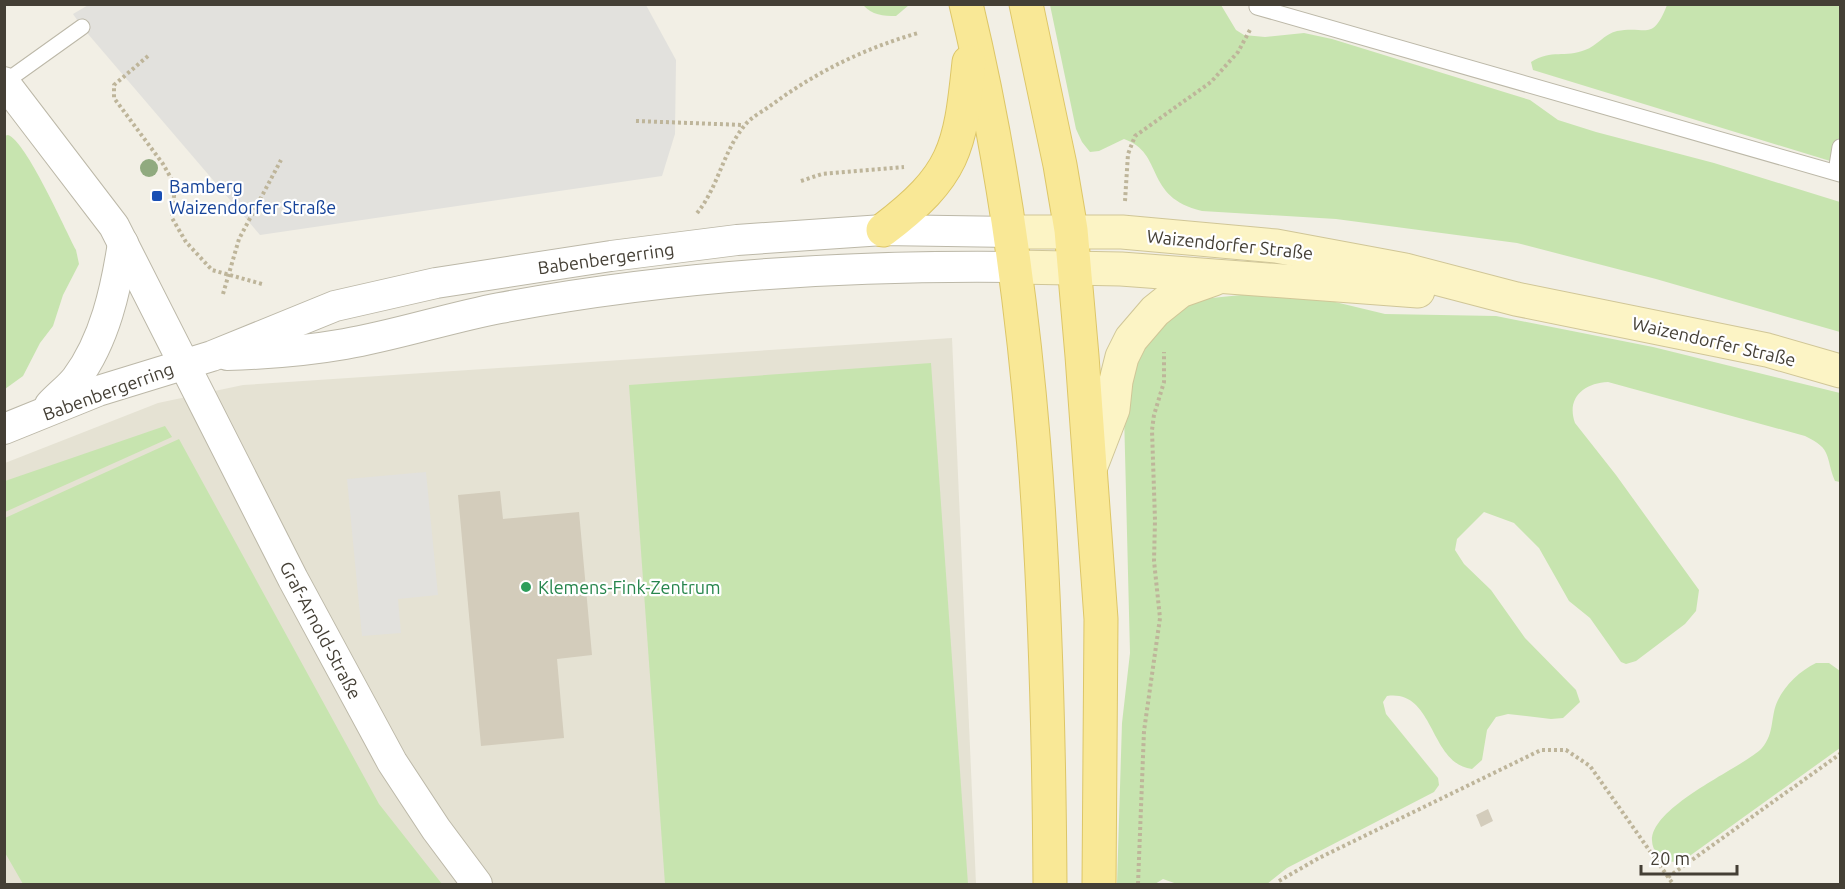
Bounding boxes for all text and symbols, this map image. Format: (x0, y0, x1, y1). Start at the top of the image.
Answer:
place label: Bamberg Waizendorfer Straße (169, 176, 336, 217)
marker: Bamberg Waizendorfer Straße (150, 189, 164, 203)
street label: Waizendorfer Straße (1146, 225, 1314, 263)
street label: Babenbergerring (536, 239, 676, 277)
street label: Waizendorfer Straße (1630, 312, 1798, 370)
street label: Babenbergerring (40, 358, 176, 424)
street label: Graf-Arnold-Straße (276, 558, 366, 702)
place label: Klemens-Fink-Zentrum (538, 577, 721, 597)
marker: Klemens-Fink-Zentrum (519, 580, 533, 594)
scale bar (1641, 838, 1737, 876)
text: 20 m (1650, 848, 1690, 868)

